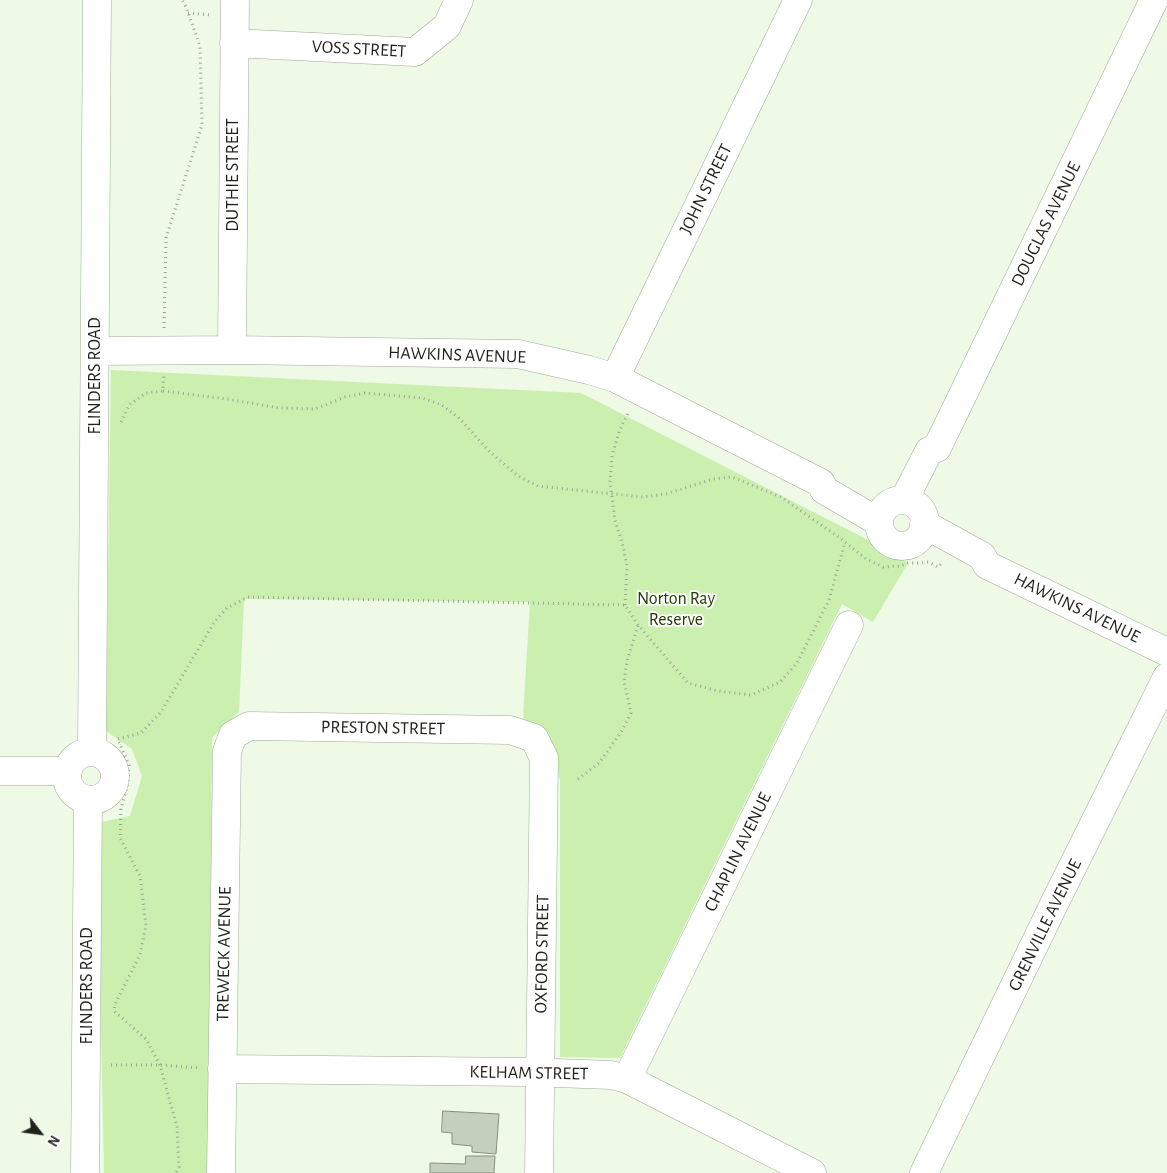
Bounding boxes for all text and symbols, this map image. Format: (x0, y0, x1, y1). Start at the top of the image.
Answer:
street label: VOSS STREET (311, 36, 407, 62)
street label: DUTHIE STREET (222, 118, 244, 232)
street label: JOHN STREET (675, 140, 737, 238)
street label: DOUGLAS AVENUE (1007, 158, 1085, 290)
street label: FLINDERS ROAD (84, 317, 106, 435)
street label: HAWKINS AVENUE (388, 342, 526, 368)
street label: HAWKINS AVENUE (1010, 568, 1144, 648)
park label: Norton Ray Reserve (637, 588, 715, 630)
street label: PRESTON STREET (321, 716, 445, 740)
street label: CHAPLIN AVENUE (700, 789, 776, 915)
street label: GRENVILLE AVENUE (1004, 855, 1086, 995)
street label: TREWECK AVENUE (212, 886, 236, 1022)
street label: OXFORD STREET (530, 894, 554, 1014)
street label: FLINDERS ROAD (76, 927, 98, 1045)
street label: KELHAM STREET (469, 1061, 589, 1085)
north arrow (15, 1108, 65, 1158)
text: N (44, 1133, 61, 1148)

